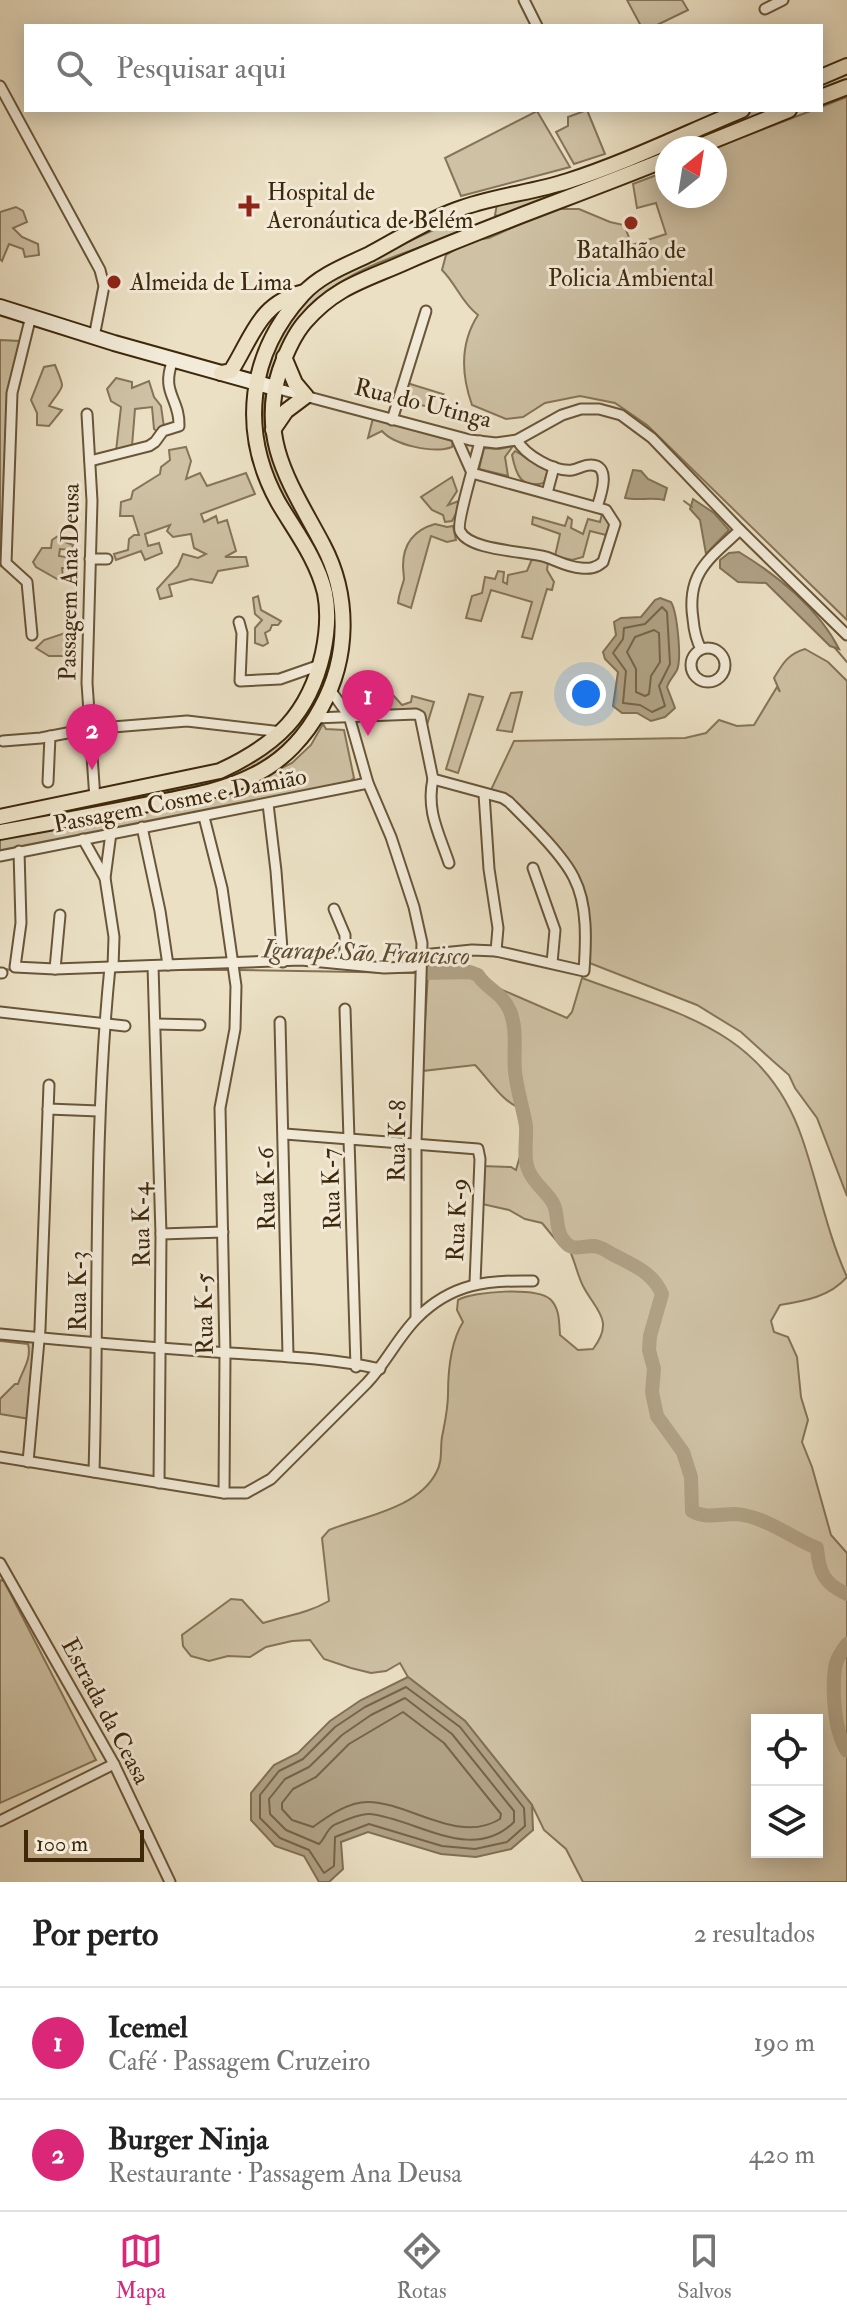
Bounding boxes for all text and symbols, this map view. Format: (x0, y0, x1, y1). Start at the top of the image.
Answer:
search box (24, 24, 823, 112)
icon: search (52, 46, 96, 90)
text: Pesquisar aqui (116, 50, 286, 87)
north arrow (655, 136, 727, 208)
place label: Hospital de Aeronáutica de Belém (266, 177, 474, 236)
marker: Hospital de Aeronáutica de Belém (238, 195, 260, 217)
marker: Batalhão de Policia Ambiental (622, 214, 640, 232)
place label: Batalhão de Policia Ambiental (548, 235, 714, 294)
place label: Almeida de Lima (129, 267, 293, 298)
marker: Almeida de Lima (105, 273, 123, 291)
street label: Rua do Utinga (351, 371, 496, 436)
street label: Passagem Ana Deusa (52, 482, 87, 681)
pin: 1 (342, 670, 394, 736)
your location (566, 674, 606, 714)
pin: 2 (66, 704, 118, 770)
street label: Passagem Cosme e Damião (51, 761, 309, 840)
water label: Igarapé São Francisco (260, 933, 470, 973)
street label: Rua K-8 (381, 1100, 414, 1182)
street label: Rua K-6 (250, 1145, 283, 1231)
street label: Rua K-7 (315, 1147, 348, 1231)
street label: Rua K-9 (440, 1178, 475, 1263)
street label: Rua K-4 (125, 1182, 158, 1267)
street label: Rua K-3 (63, 1251, 94, 1331)
street label: Rua K-5 (188, 1272, 221, 1355)
street label: Estrada da Ceasa (54, 1633, 158, 1791)
map controls (751, 1714, 823, 1858)
button: locate (751, 1714, 823, 1786)
button: layers (751, 1786, 823, 1858)
scale bar (24, 1826, 144, 1862)
text: 100 m (36, 1830, 88, 1858)
text: Por perto (32, 1913, 158, 1956)
text: 2 resultados (694, 1918, 815, 1950)
text: Icemel (108, 2009, 188, 2046)
text: 1 (53, 2027, 63, 2059)
text: 190 m (754, 2027, 815, 2059)
text: Café · Passagem Cruzeiro (108, 2046, 370, 2078)
text: Burger Ninja (108, 2121, 268, 2158)
text: 2 (51, 2139, 65, 2171)
text: 420 m (749, 2139, 815, 2171)
text: Restaurante · Passagem Ana Deusa (108, 2158, 462, 2190)
tab: Mapa (115, 2229, 166, 2305)
tab: Rotas (397, 2229, 446, 2305)
tab: Salvos (677, 2229, 732, 2305)

